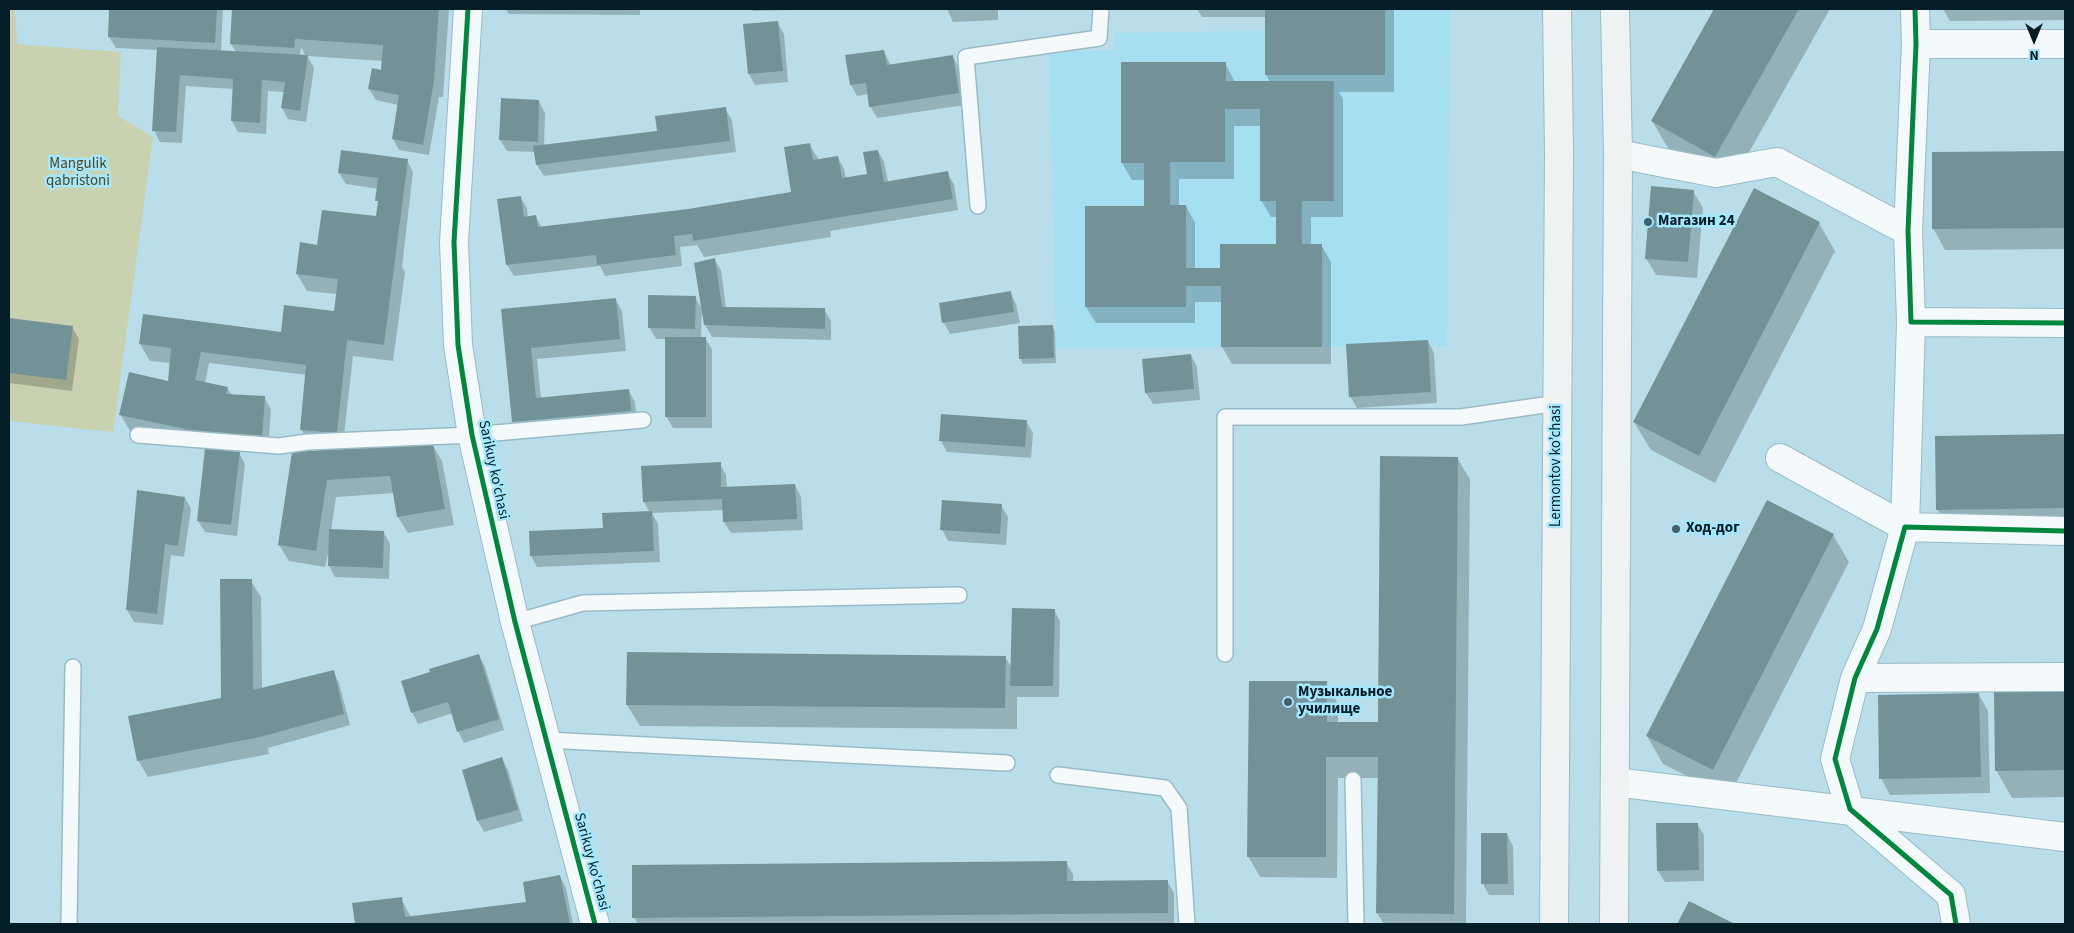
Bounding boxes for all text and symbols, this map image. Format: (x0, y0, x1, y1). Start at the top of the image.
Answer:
north arrow (2009, 15, 2059, 65)
text: N (2029, 45, 2039, 65)
park label: Mangulik qabristoni (46, 156, 110, 191)
place label: Магазин 24 (1658, 213, 1735, 231)
marker: Магазин 24 (1642, 216, 1654, 228)
street label: Lermontov ko’chasi (1548, 405, 1566, 527)
street label: Sarikuy ko'chasi (474, 419, 512, 521)
place label: Ход-дог (1686, 520, 1740, 538)
marker: Ход-дог (1670, 523, 1682, 535)
place label: Музыкальное училище (1298, 684, 1392, 719)
marker: Музыкальное училище (1282, 696, 1294, 708)
street label: Sarikuy ko'chasi (569, 811, 613, 913)

